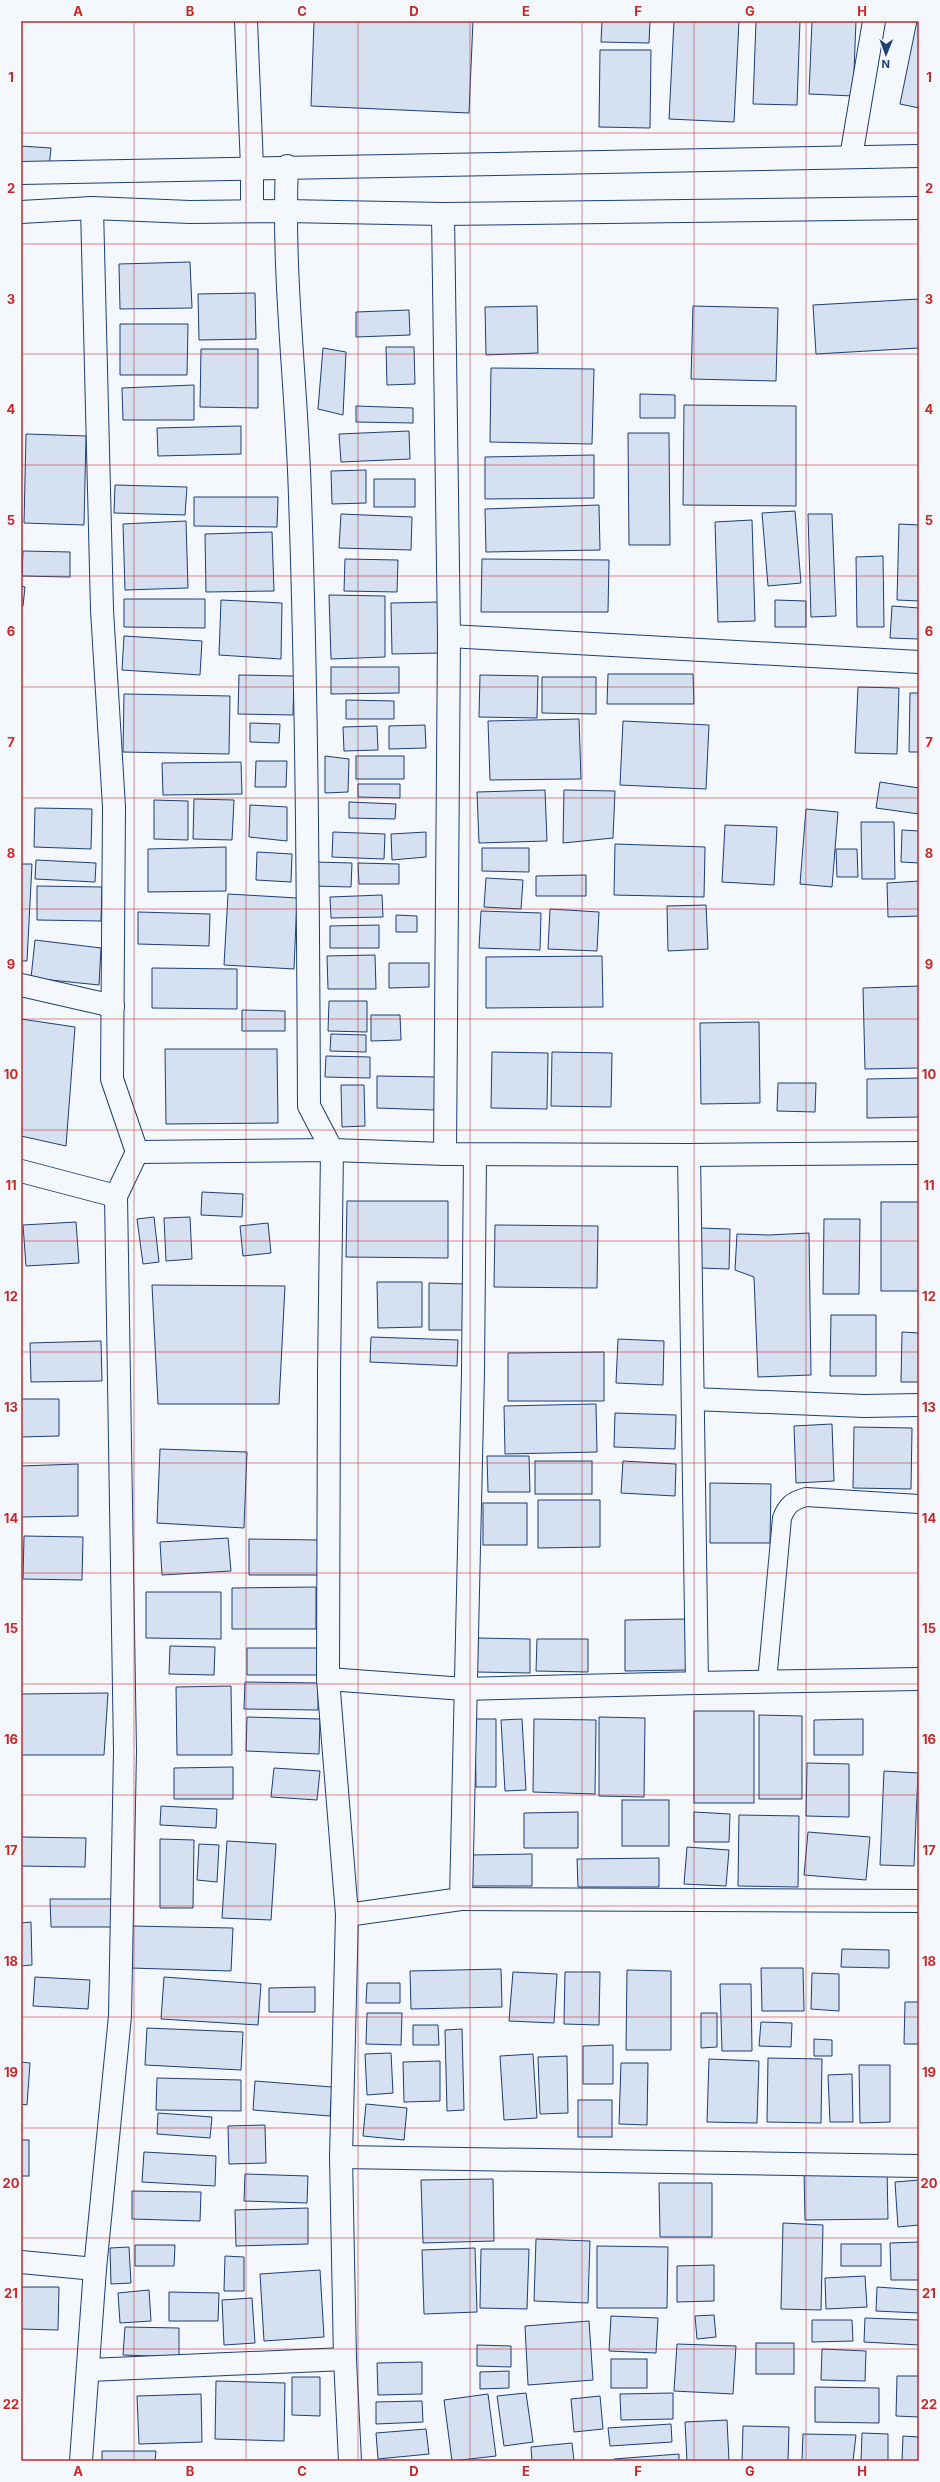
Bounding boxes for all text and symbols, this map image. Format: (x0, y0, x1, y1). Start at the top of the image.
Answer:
text: A (73, 3, 83, 19)
text: B (186, 3, 195, 19)
text: C (297, 3, 307, 19)
text: D (409, 3, 419, 19)
text: E (522, 3, 530, 19)
text: F (634, 3, 642, 19)
text: G (745, 3, 755, 19)
text: H (857, 3, 867, 19)
north arrow (866, 34, 906, 74)
text: N (882, 57, 890, 71)
text: 1 (8, 69, 14, 85)
text: 1 (926, 69, 932, 85)
text: 2 (7, 180, 15, 196)
text: 2 (925, 180, 933, 196)
text: 3 (7, 291, 15, 307)
text: 3 (925, 291, 933, 307)
text: 4 (7, 401, 16, 417)
text: 4 (925, 401, 934, 417)
text: 5 (7, 512, 15, 528)
text: 5 (925, 512, 933, 528)
text: 6 (7, 623, 15, 639)
text: 6 (925, 623, 933, 639)
text: 7 (7, 734, 15, 750)
text: 7 (925, 734, 933, 750)
text: 8 (7, 845, 15, 861)
text: 8 (925, 845, 933, 861)
text: 9 (7, 956, 15, 972)
text: 9 (925, 956, 933, 972)
text: 10 (4, 1066, 18, 1082)
text: 10 (922, 1066, 936, 1082)
text: 11 (5, 1177, 17, 1193)
text: 11 (923, 1177, 935, 1193)
text: 12 (4, 1288, 18, 1304)
text: 12 (922, 1288, 936, 1304)
text: 13 (4, 1399, 18, 1415)
text: 13 (922, 1399, 936, 1415)
text: 14 (4, 1510, 18, 1526)
text: 14 (922, 1510, 936, 1526)
text: 15 (4, 1620, 18, 1636)
text: 15 (922, 1620, 936, 1636)
text: 16 (4, 1731, 18, 1747)
text: 16 (922, 1731, 936, 1747)
text: 17 (4, 1842, 18, 1858)
text: 17 (922, 1842, 936, 1858)
text: 18 (4, 1953, 18, 1969)
text: 18 (922, 1953, 936, 1969)
text: 19 (4, 2064, 18, 2080)
text: 19 (922, 2064, 936, 2080)
text: 20 (3, 2175, 20, 2191)
text: 20 (921, 2175, 938, 2191)
text: 21 (4, 2285, 18, 2301)
text: 21 (922, 2285, 936, 2301)
text: 22 (3, 2396, 19, 2412)
text: 22 (921, 2396, 937, 2412)
text: A (73, 2463, 83, 2479)
text: B (186, 2463, 195, 2479)
text: C (297, 2463, 307, 2479)
text: D (409, 2463, 419, 2479)
text: E (522, 2463, 530, 2479)
text: F (634, 2463, 642, 2479)
text: G (745, 2463, 755, 2479)
text: H (857, 2463, 867, 2479)

